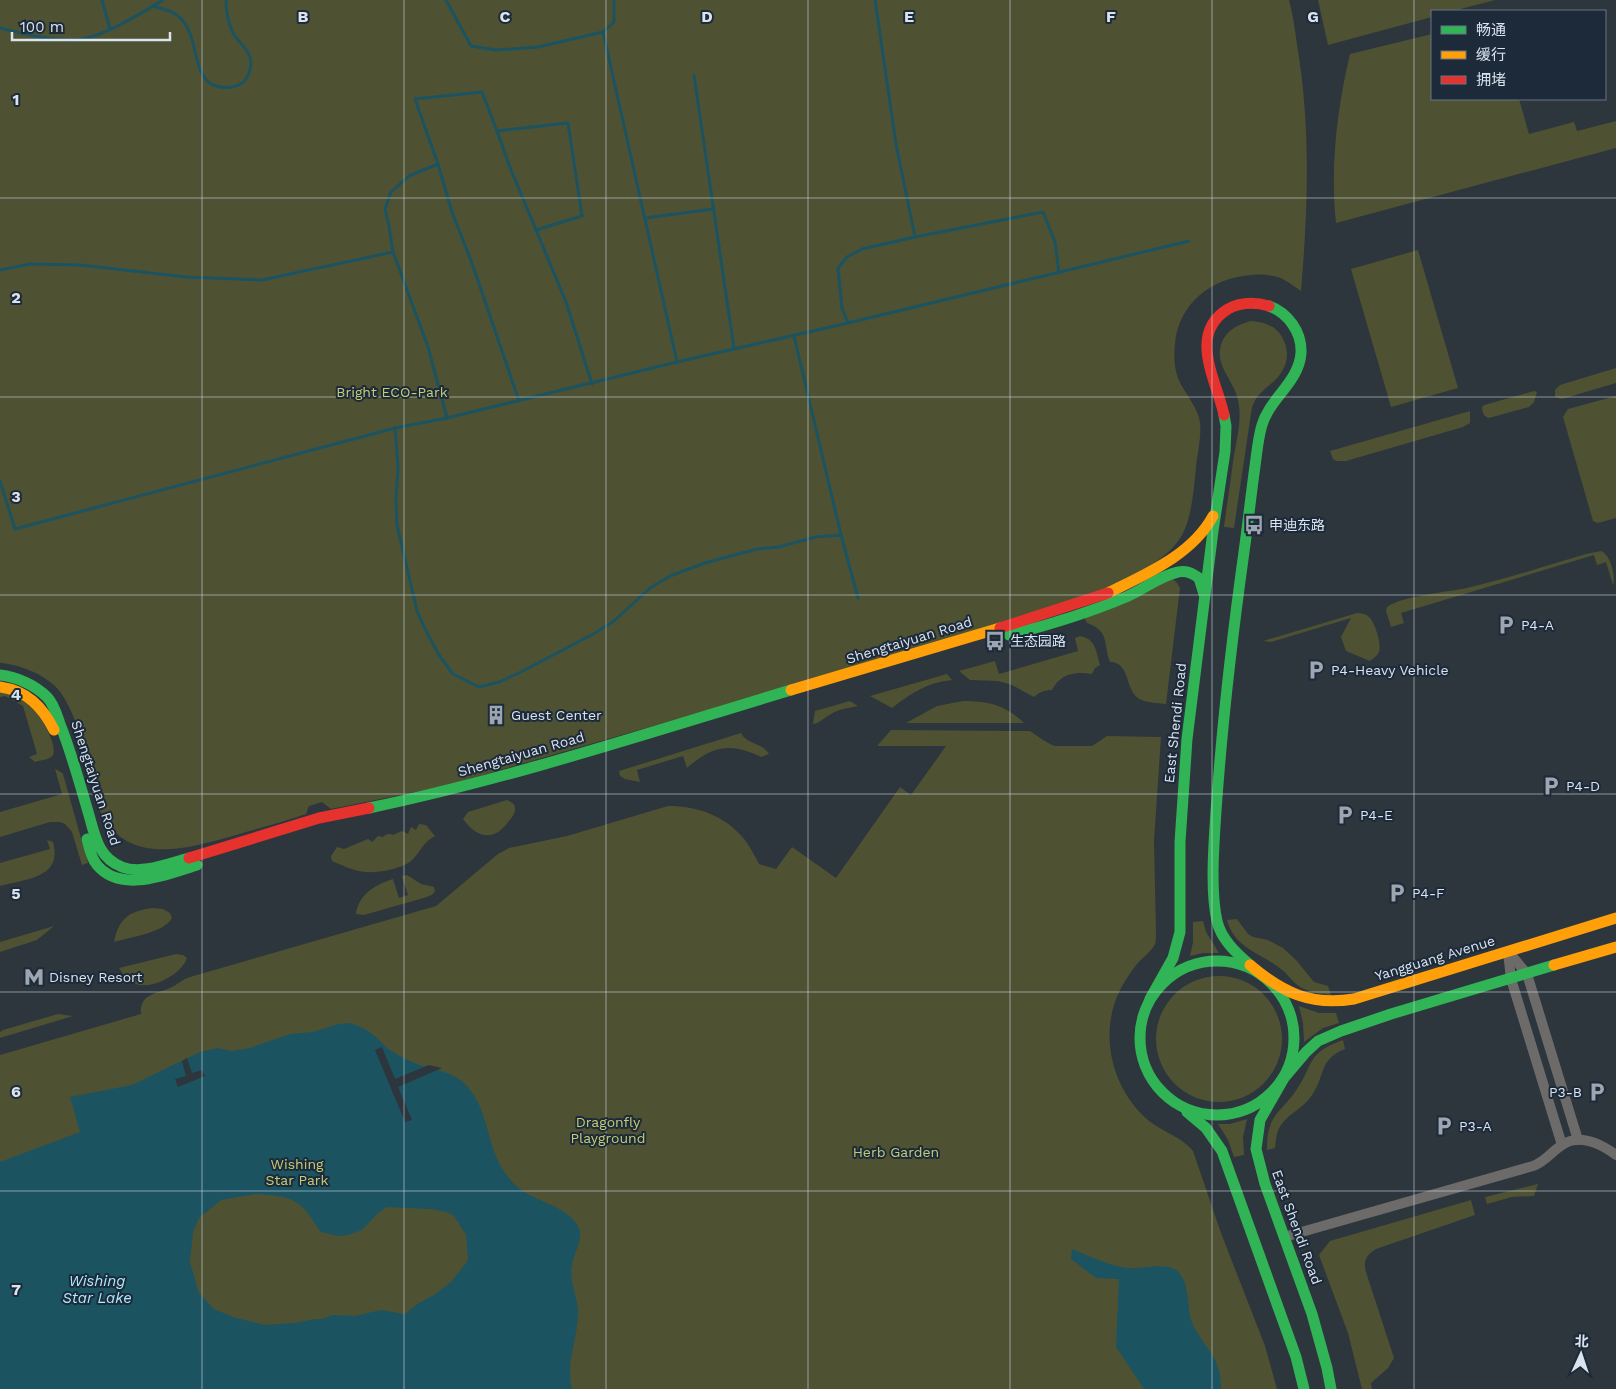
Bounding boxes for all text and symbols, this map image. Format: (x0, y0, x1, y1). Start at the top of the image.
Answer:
text: B (298, 7, 309, 26)
text: C (500, 7, 511, 26)
text: D (701, 7, 713, 26)
text: E (904, 7, 914, 26)
text: F (1106, 7, 1116, 26)
text: G (1307, 7, 1319, 26)
scale bar (12, 10, 170, 42)
legend (1431, 10, 1606, 100)
text: 100 m (20, 18, 64, 36)
text: 畅通 (1476, 21, 1506, 39)
text: 缓行 (1476, 46, 1506, 64)
text: 拥堵 (1476, 71, 1506, 89)
text: 1 (13, 90, 19, 109)
text: 2 (11, 288, 21, 307)
park label: Bright ECO-Park (336, 384, 448, 400)
text: 3 (11, 487, 21, 506)
bus stop icon: 申迪东路 (1243, 514, 1265, 536)
place label: 申迪东路 (1269, 517, 1325, 533)
street label: Shengtaiyuan Road (844, 613, 974, 667)
parking icon: P4-A (1495, 614, 1517, 636)
place label: P4-A (1521, 617, 1554, 633)
bus stop icon: 生态园路 (984, 630, 1006, 652)
place label: 生态园路 (1010, 633, 1066, 649)
parking icon: P4-Heavy Vehicle (1305, 659, 1327, 681)
street label: East Shendi Road (1161, 662, 1189, 784)
place label: P4-Heavy Vehicle (1331, 662, 1449, 678)
text: 4 (11, 685, 21, 704)
building icon: Guest Center (485, 704, 507, 726)
place label: Guest Center (511, 707, 602, 723)
street label: Shengtaiyuan Road (68, 718, 124, 848)
street label: Shengtaiyuan Road (456, 728, 586, 780)
parking icon: P4-D (1540, 775, 1562, 797)
place label: P4-D (1566, 778, 1600, 794)
parking icon: P4-E (1334, 804, 1356, 826)
place label: P4-E (1360, 807, 1393, 823)
parking icon: P4-F (1386, 882, 1408, 904)
text: 5 (11, 884, 21, 903)
place label: P4-F (1412, 885, 1445, 901)
street label: Yangguang Avenue (1373, 932, 1497, 984)
metro station icon: Disney Resort (23, 966, 45, 988)
place label: Disney Resort (49, 969, 142, 985)
parking icon: P3-B (1586, 1081, 1608, 1103)
text: 6 (11, 1082, 21, 1101)
place label: P3-B (1549, 1084, 1582, 1100)
park label: Dragonfly Playground (571, 1114, 645, 1146)
parking icon: P3-A (1433, 1115, 1455, 1137)
place label: P3-A (1459, 1118, 1492, 1134)
park label: Herb Garden (853, 1144, 939, 1160)
park label: Wishing Star Park (265, 1156, 329, 1188)
street label: East Shendi Road (1269, 1168, 1325, 1286)
water label: Wishing Star Lake (62, 1272, 132, 1307)
text: 7 (11, 1280, 21, 1299)
north arrow (1556, 1329, 1606, 1379)
text: 北 (1574, 1333, 1589, 1349)

